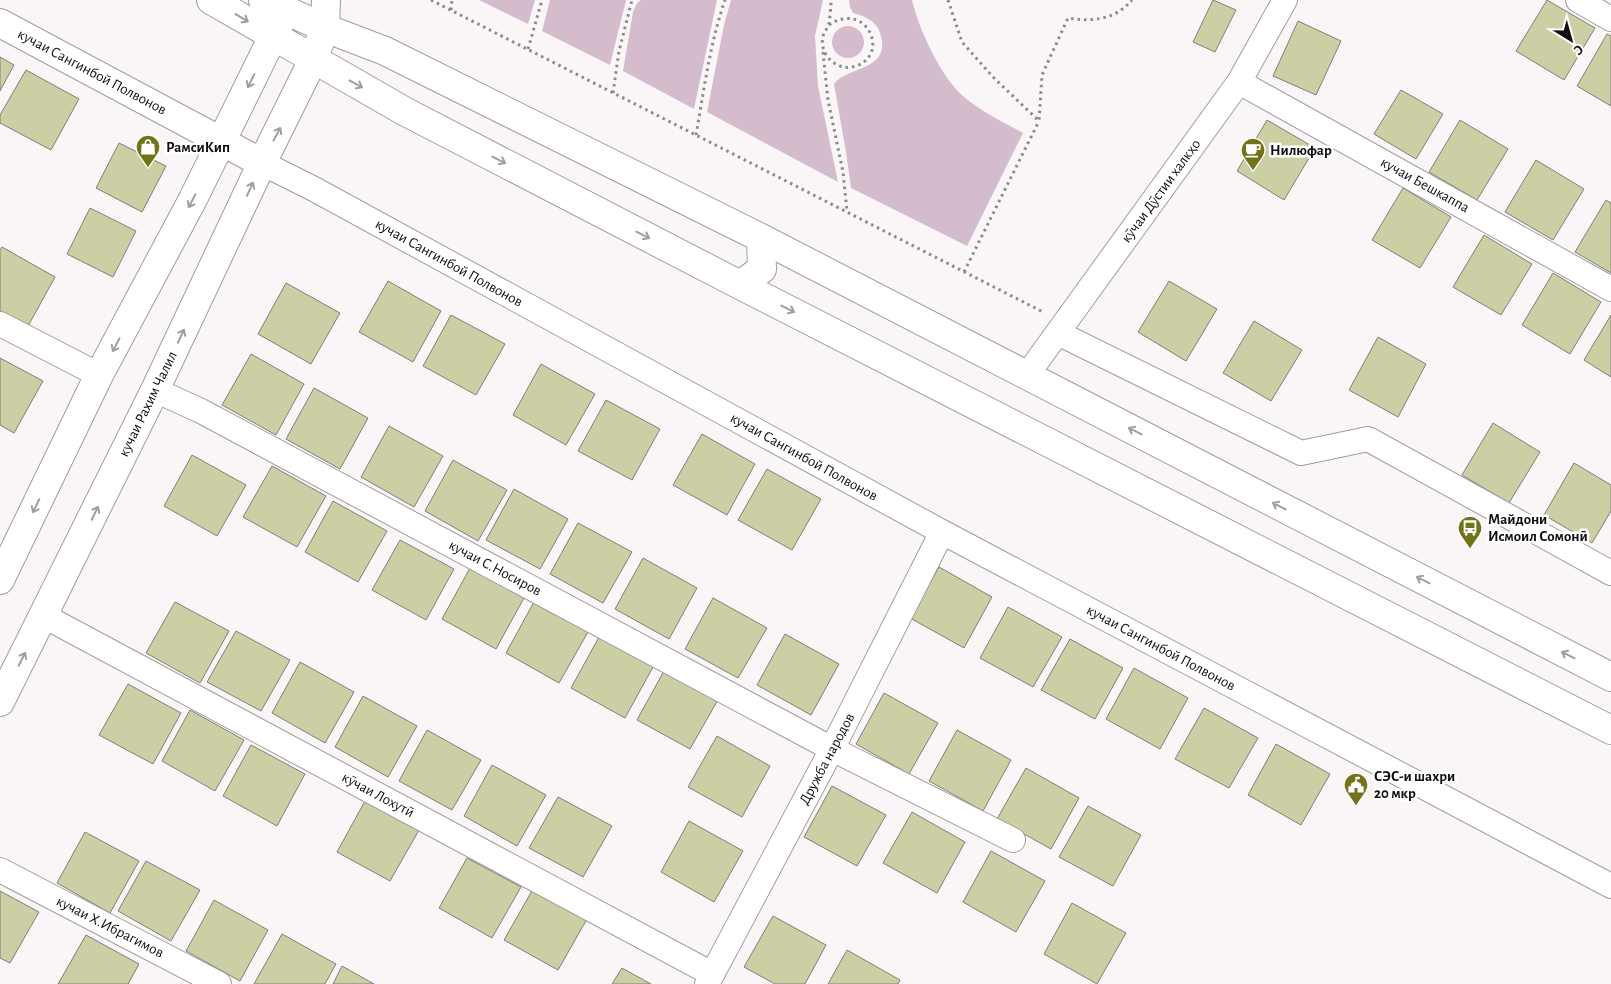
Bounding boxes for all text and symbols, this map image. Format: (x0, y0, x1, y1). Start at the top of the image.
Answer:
one-way arrow (234, 14, 248, 24)
north arrow (1546, 15, 1596, 65)
street label: кучаи Сангинбой Полвонов (15, 26, 169, 118)
text: С (1571, 42, 1586, 58)
one-way arrow (246, 73, 256, 88)
one-way arrow (348, 79, 362, 89)
one-way arrow (273, 127, 282, 142)
shop icon: РамсиКип (135, 134, 161, 168)
street label: кӯчаи Дӯстии халкҳо (1119, 136, 1203, 246)
cafe icon: Нилюфар (1240, 137, 1266, 171)
place label: РамсиКип (166, 140, 230, 155)
place label: Нилюфар (1270, 143, 1332, 158)
street label: кучаи Бешкаппа (1378, 154, 1472, 216)
one-way arrow (491, 156, 506, 165)
one-way arrow (246, 182, 256, 197)
one-way arrow (187, 193, 196, 208)
street label: кучаи Сангинбой Полвонов (373, 216, 525, 310)
one-way arrow (636, 230, 651, 240)
one-way arrow (780, 304, 795, 314)
one-way arrow (177, 329, 186, 344)
one-way arrow (110, 337, 120, 351)
street label: кучаи Рахим Чалил (116, 349, 180, 459)
street label: кучаи Сангинбой Полвонов (728, 410, 880, 504)
one-way arrow (1127, 426, 1142, 436)
one-way arrow (31, 498, 40, 513)
one-way arrow (1272, 501, 1287, 510)
one-way arrow (90, 506, 100, 521)
place label: Майдони Исмоил Сомонӣ (1488, 512, 1588, 544)
bus stop icon: Майдони Исмоил Сомонӣ (1457, 515, 1483, 549)
street label: кучаи С.Носиров (446, 537, 544, 599)
one-way arrow (1416, 575, 1431, 585)
street label: кучаи Сангинбой Полвонов (1084, 602, 1238, 694)
one-way arrow (1560, 650, 1575, 660)
one-way arrow (18, 652, 27, 667)
street label: Дружба народов (797, 711, 857, 807)
place label: СЭС-и шахри 20 мкр (1374, 769, 1455, 801)
street label: кӯчаи Лохутӣ (339, 770, 417, 820)
public building icon: СЭС-и шахри 20 мкр (1343, 772, 1369, 806)
street label: кучаи Х.Ибрагимов (54, 893, 166, 961)

